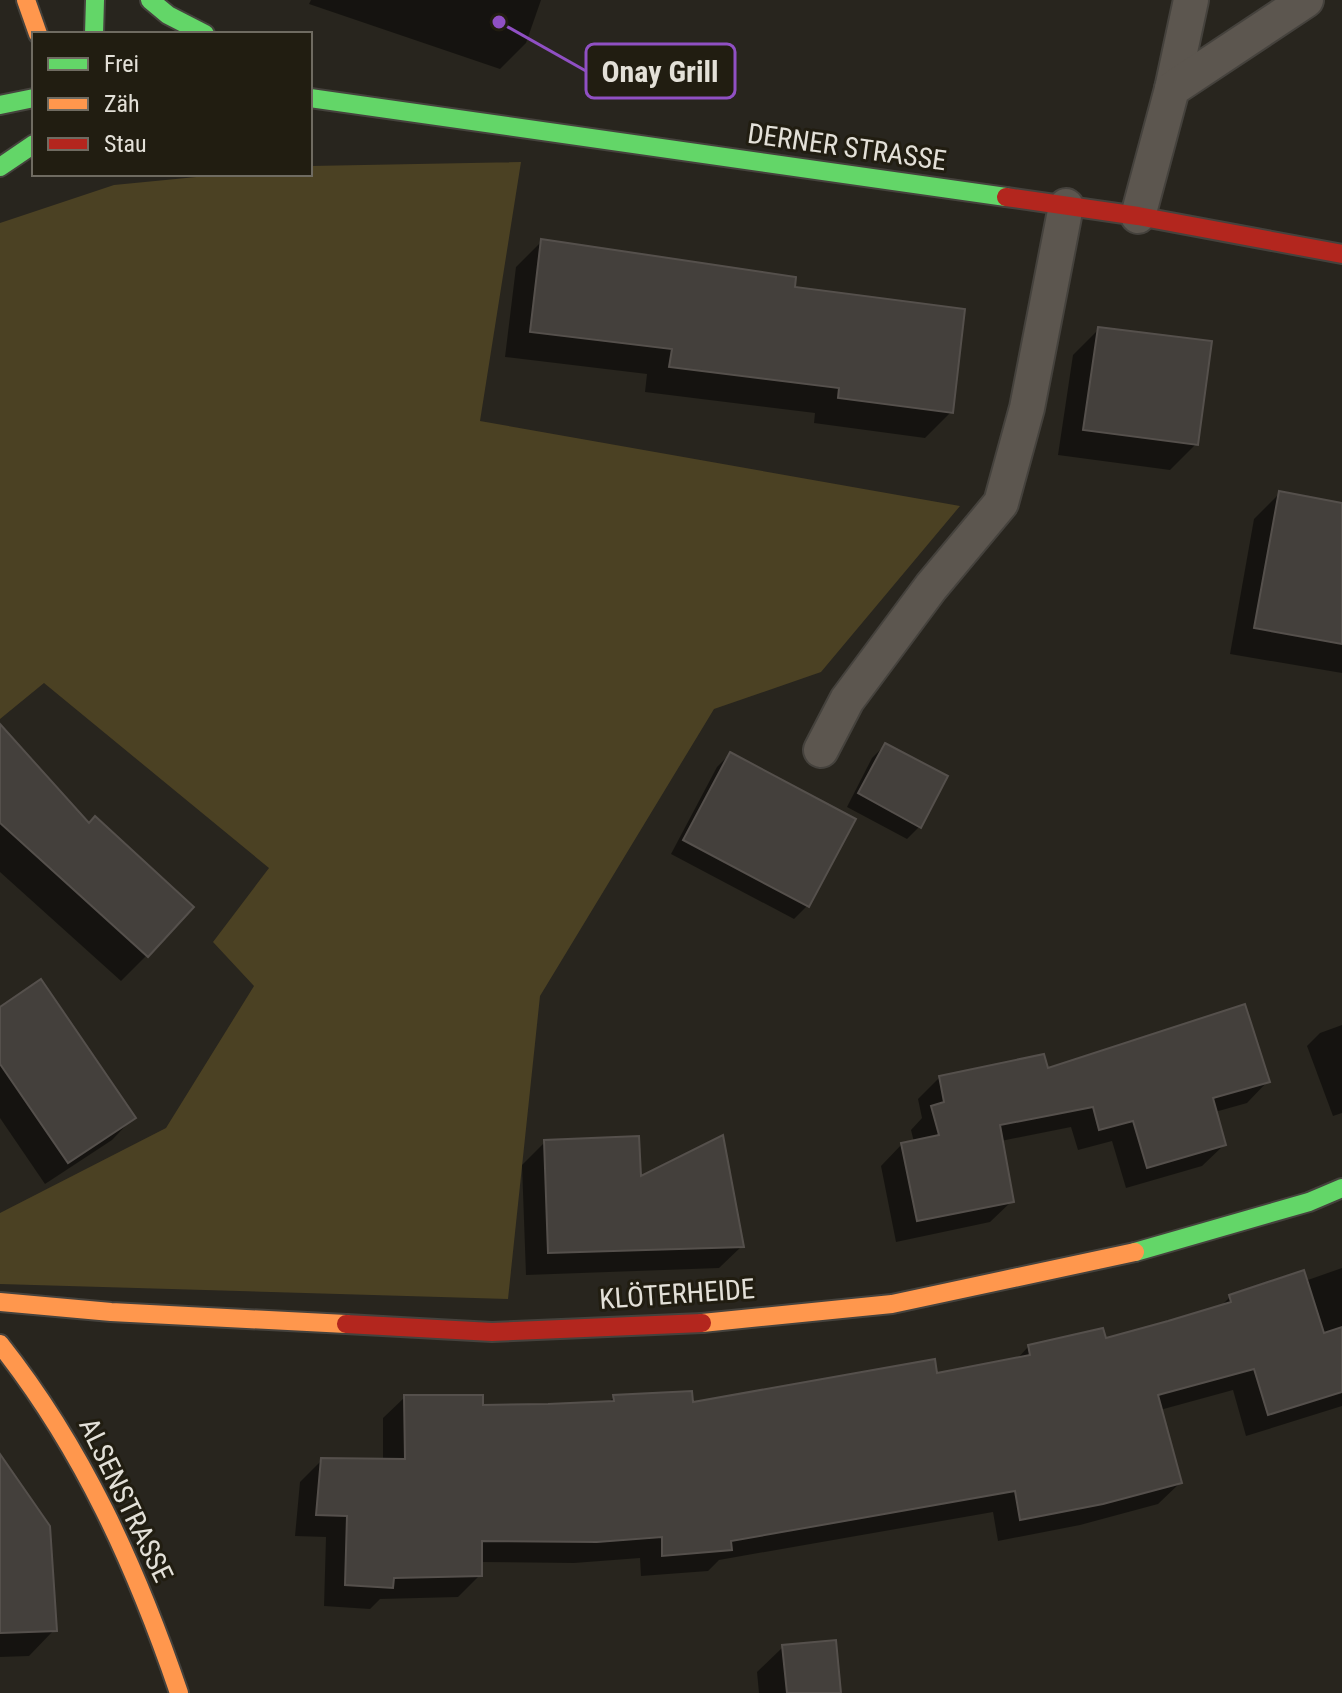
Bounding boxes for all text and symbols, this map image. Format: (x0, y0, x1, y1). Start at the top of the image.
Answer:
legend (32, 32, 312, 176)
callout: Onay Grill (586, 44, 735, 98)
text: Frei (104, 50, 139, 78)
text: Onay Grill (601, 54, 719, 89)
text: Zäh (104, 90, 140, 118)
street label: DERNER STRASSE (745, 117, 949, 177)
text: Stau (104, 130, 147, 158)
street label: KLÖTERHEIDE (598, 1272, 756, 1316)
street label: ALSENSTRASSE (72, 1413, 180, 1587)

